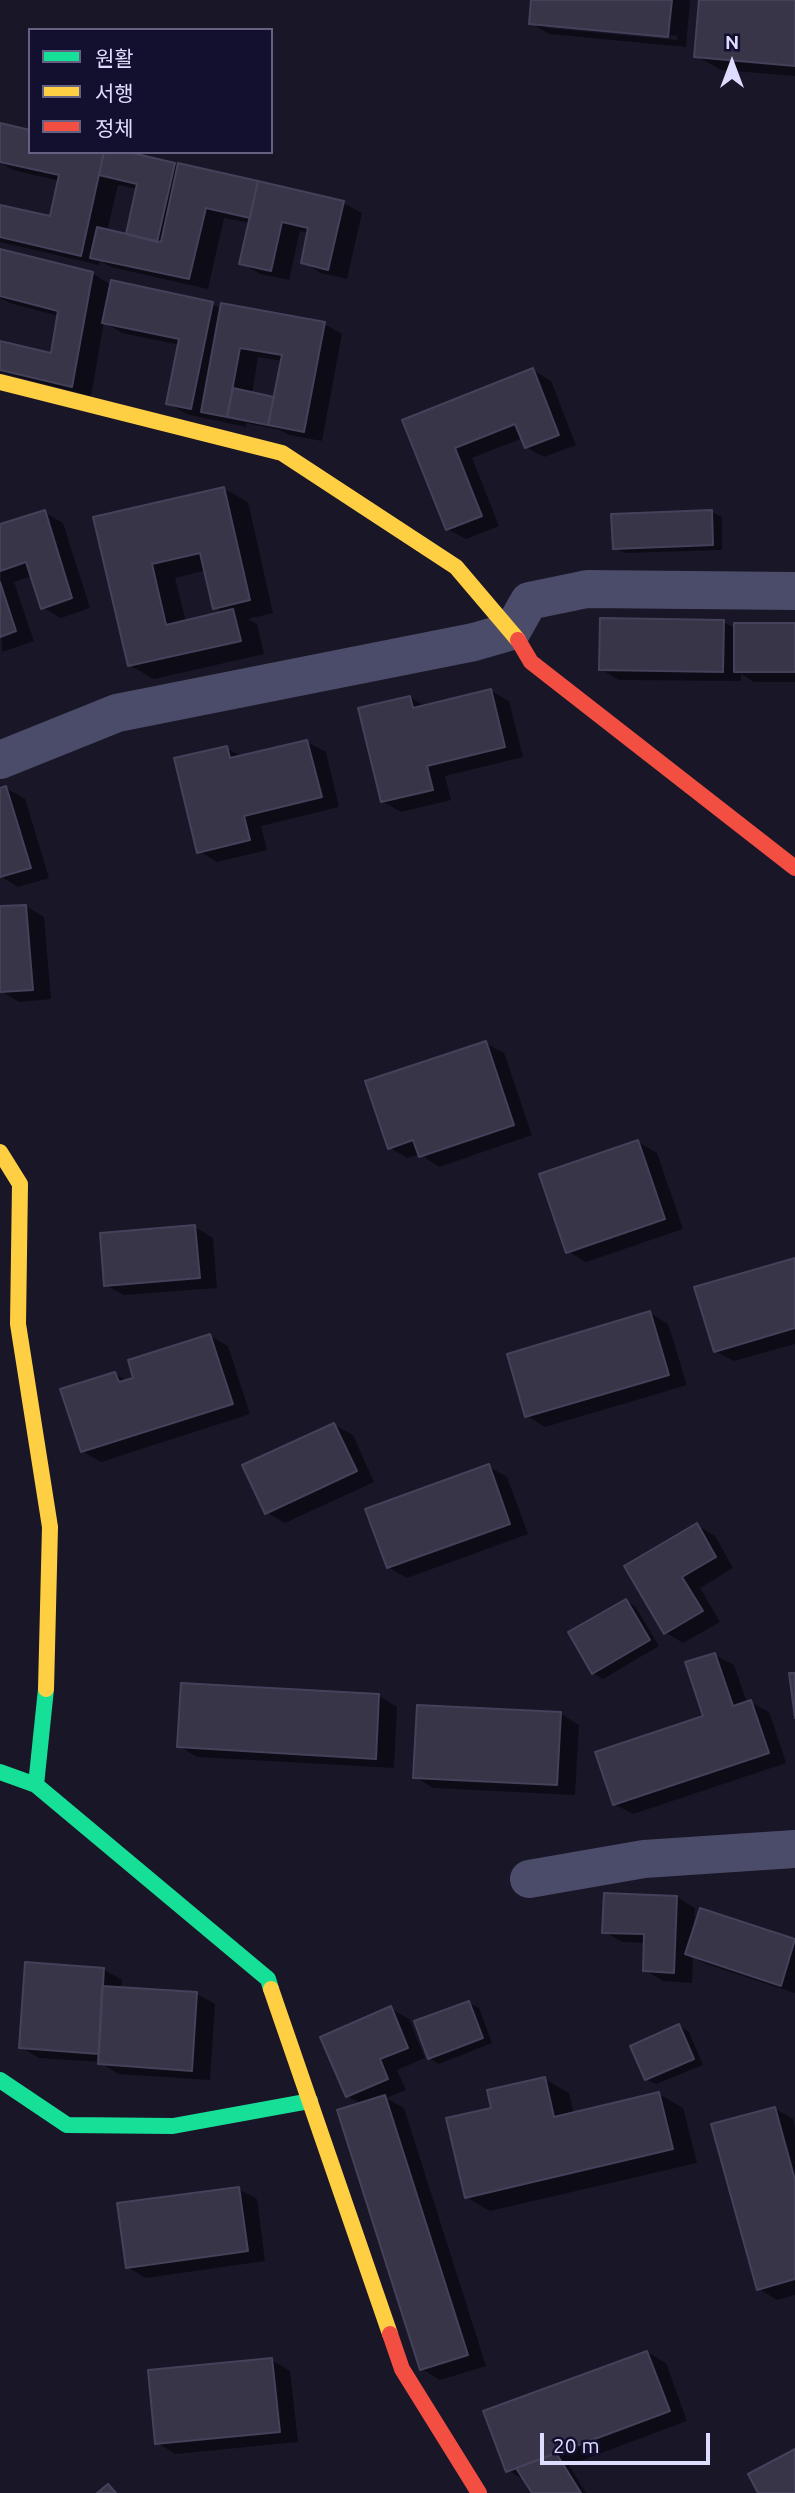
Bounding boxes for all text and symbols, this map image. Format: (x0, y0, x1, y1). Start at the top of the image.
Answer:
legend (28, 28, 273, 154)
north arrow (697, 28, 767, 98)
text: N (725, 31, 739, 53)
text: 원활 (95, 46, 134, 70)
text: 서행 (95, 81, 134, 105)
text: 정체 (95, 116, 134, 140)
scale bar (543, 2420, 713, 2464)
text: 20 m (553, 2433, 600, 2457)

